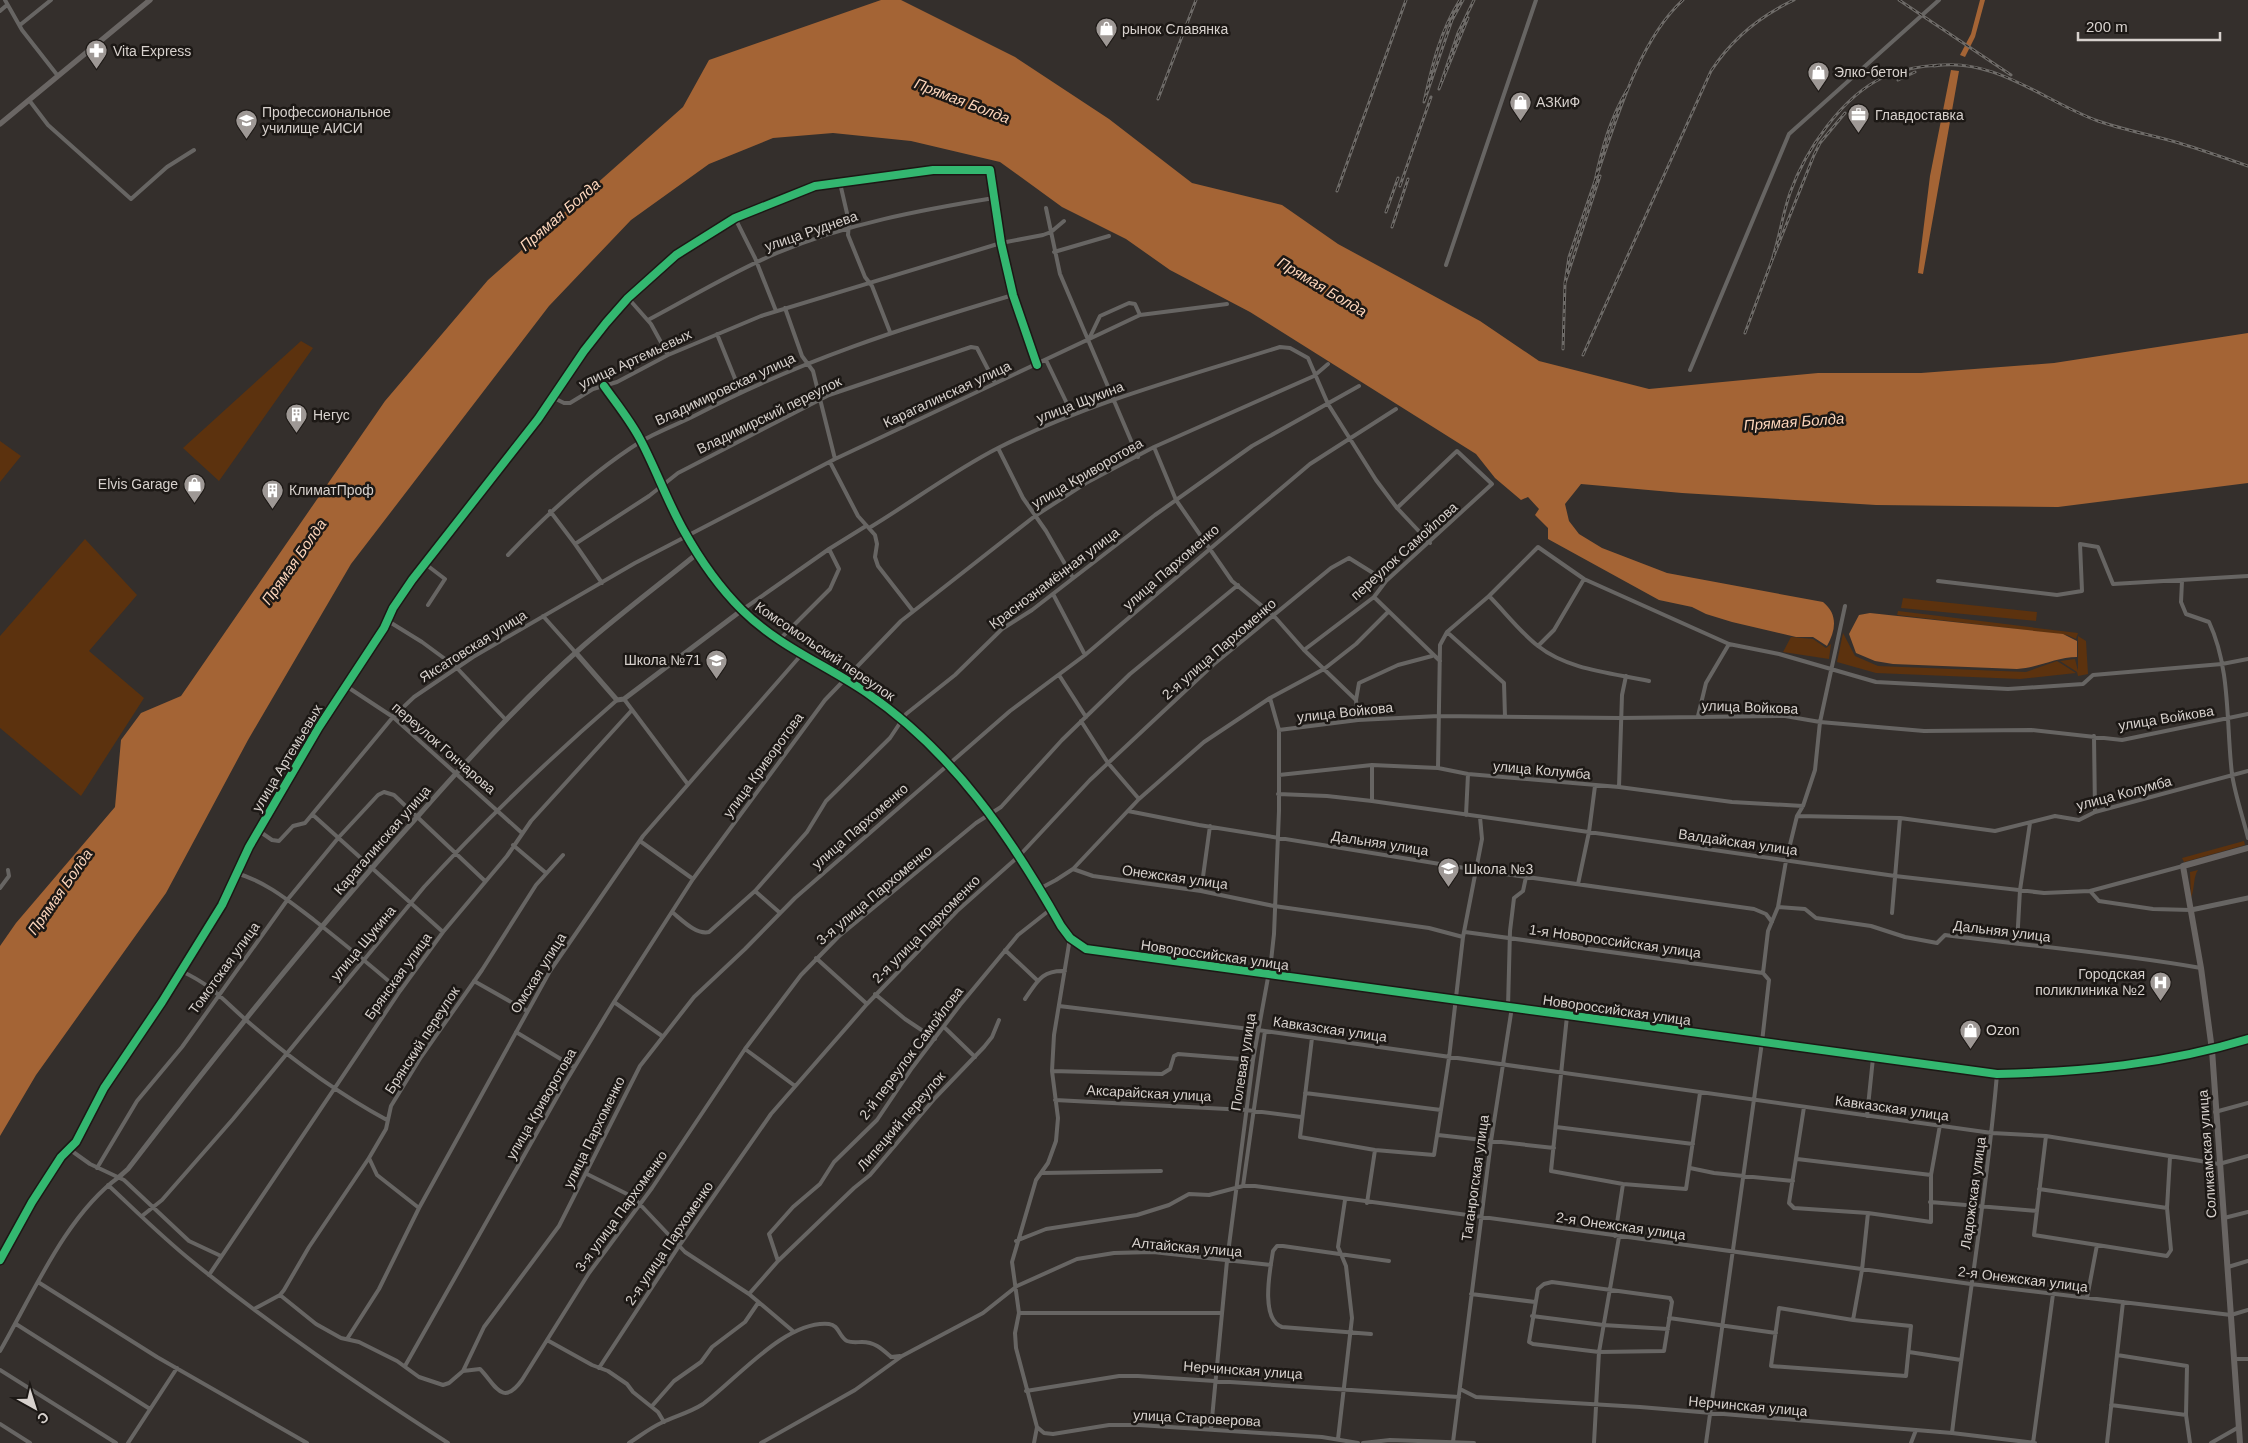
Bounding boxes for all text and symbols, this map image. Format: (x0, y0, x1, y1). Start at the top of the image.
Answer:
scale bar (2078, 10, 2220, 42)
shop icon: рынок Славянка (1094, 17, 1118, 48)
text: 200 m (2086, 18, 2128, 35)
place label: рынок Славянка (1122, 21, 1228, 37)
pharmacy icon: Vita Express (85, 39, 109, 70)
place label: Vita Express (113, 43, 191, 59)
shop icon: Элко-бетон (1806, 60, 1830, 91)
place label: Элко-бетон (1834, 64, 1907, 80)
water label: Прямая Болда (912, 75, 1012, 127)
shop icon: АЗКиФ (1508, 90, 1532, 121)
place label: АЗКиФ (1536, 94, 1580, 110)
office icon: Главдоставка (1847, 103, 1871, 134)
place label: Профессиональное училище АИСИ (262, 104, 391, 136)
place label: Главдоставка (1875, 107, 1964, 123)
school or university icon: Профессиональное училище АИСИ (234, 108, 258, 139)
water label: Прямая Болда (516, 175, 603, 254)
street label: улица Руднева (763, 208, 860, 254)
water label: Прямая Болда (1275, 253, 1370, 320)
street label: улица Артемьевых (576, 326, 694, 392)
street label: Владимировская улица (652, 349, 798, 429)
street label: Карагалинская улица (881, 357, 1014, 431)
street label: Владимирский переулок (694, 373, 845, 457)
street label: улица Щукина (1034, 378, 1126, 426)
building icon: Негус (285, 403, 309, 434)
place label: Негус (313, 407, 350, 423)
water label: Прямая Болда (1743, 410, 1845, 433)
street label: улица Криворотова (1029, 435, 1146, 511)
shop icon: Elvis Garage (182, 472, 206, 503)
place label: Elvis Garage (98, 476, 178, 492)
building icon: КлиматПроф (261, 478, 285, 509)
place label: КлиматПроф (289, 482, 374, 498)
street label: переулок Самойлова (1347, 499, 1461, 603)
water label: Прямая Болда (258, 516, 329, 608)
street label: улица Пархоменко (1120, 521, 1222, 613)
street label: Краснознамённая улица (986, 524, 1122, 632)
street label: 2-я улица Пархоменко (1159, 595, 1279, 703)
street label: Комсомольский переулок (752, 598, 899, 704)
street label: Яксатовская улица (416, 606, 530, 685)
school or university icon: Школа №71 (705, 648, 729, 679)
place label: Школа №71 (624, 652, 701, 668)
street label: улица Войкова (1702, 697, 1799, 717)
street label: переулок Гончарова (389, 699, 499, 797)
street label: улица Войкова (1296, 699, 1394, 725)
street label: улица Артемьевых (249, 701, 325, 815)
street label: улица Войкова (2117, 703, 2215, 733)
street label: улица Криворотова (720, 709, 807, 820)
street label: улица Колумба (1492, 758, 1592, 782)
street label: улица Колумба (2075, 773, 2174, 813)
street label: улица Пархоменко (809, 780, 911, 872)
street label: Карагалинская улица (330, 782, 434, 898)
street label: Валдайская улица (1677, 826, 1799, 858)
street label: Дальняя улица (1330, 827, 1430, 859)
street label: 3-я улица Пархоменко (813, 842, 935, 948)
water label: Прямая Болда (24, 846, 95, 938)
school or university icon: Школа №3 (1436, 857, 1460, 888)
place label: Школа №3 (1464, 861, 1533, 877)
street label: Онежская улица (1121, 862, 1229, 892)
street label: 2-я улица Пархоменко (869, 872, 983, 986)
street label: улица Щукина (327, 902, 399, 983)
street label: Дальняя улица (1952, 917, 2052, 945)
street label: Томотская улица (185, 919, 263, 1017)
street label: 1-я Новороссийская улица (1528, 921, 1702, 961)
street label: Брянская улица (361, 929, 435, 1022)
street label: Омская улица (507, 930, 569, 1016)
street label: Новороссийская улица (1140, 937, 1290, 973)
place label: Городская поликлиника №2 (2035, 966, 2145, 998)
hospital icon: Городская поликлиника №2 (2149, 970, 2173, 1001)
street label: Брянский переулок (381, 983, 463, 1097)
street label: 2-й переулок Самойлова (856, 983, 966, 1123)
street label: Новороссийская улица (1542, 992, 1692, 1028)
street label: Полевая улица (1227, 1012, 1259, 1112)
street label: Кавказская улица (1272, 1013, 1388, 1045)
shop icon: Ozon (1958, 1018, 1982, 1049)
place label: Ozon (1986, 1022, 2019, 1038)
street label: улица Криворотова (503, 1045, 579, 1162)
street label: Липецкий переулок (854, 1068, 949, 1174)
street label: улица Пархоменко (560, 1074, 628, 1190)
street label: Аксарайская улица (1086, 1082, 1212, 1104)
street label: Соликамская улица (2195, 1089, 2219, 1219)
street label: Кавказская улица (1834, 1092, 1950, 1124)
street label: Таганрогская улица (1458, 1114, 1492, 1242)
street label: Ладожская улица (1957, 1136, 1989, 1250)
street label: 3-я улица Пархоменко (572, 1147, 670, 1275)
street label: 2-я улица Пархоменко (622, 1178, 716, 1308)
street label: 2-я Онежская улица (1555, 1209, 1687, 1243)
street label: Алтайская улица (1131, 1234, 1243, 1260)
street label: 2-я Онежская улица (1957, 1263, 2089, 1295)
street label: Нерчинская улица (1183, 1358, 1303, 1382)
north arrow (10, 1383, 60, 1433)
street label: Нерчинская улица (1688, 1393, 1808, 1419)
street label: улица Староверова (1133, 1407, 1261, 1429)
text: С (34, 1409, 52, 1428)

